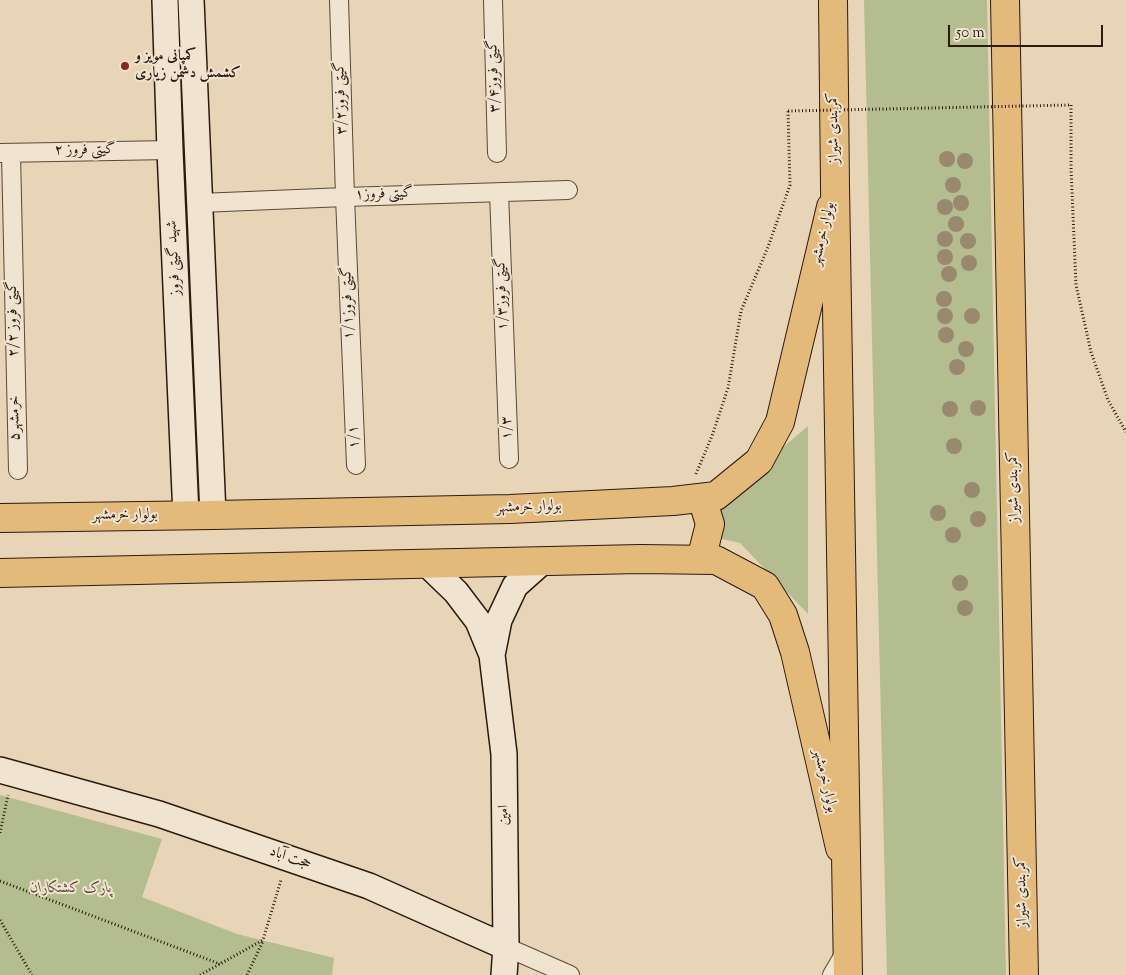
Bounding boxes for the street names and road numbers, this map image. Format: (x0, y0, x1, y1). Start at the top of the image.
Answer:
street label: ۳/۴گیتی فروز (485, 39, 505, 113)
street label: ۳/۲گیتی فروز (332, 61, 352, 135)
street label: کمربندی شیراز (825, 92, 845, 164)
street label: گیتی فروز ۲ (54, 141, 116, 161)
street label: ۱گیتی فروز (355, 185, 413, 205)
street label: بولوار خرمشهر (808, 200, 840, 268)
street label: شهید گیتی فروز (164, 220, 186, 296)
street label: ۱/۳گیتی فروز (493, 257, 513, 331)
street label: ۱/۱گیتی فروز (339, 266, 359, 340)
street label: گیتی فروز ۲/۲ (4, 281, 24, 357)
street label: خرمشهر۵ (7, 395, 25, 441)
street label: ۱/۳ (499, 416, 517, 440)
street label: ۱/۱ (345, 425, 365, 449)
street label: کمربندی شیراز (1005, 451, 1025, 523)
street label: بولوار خرمشهر (496, 498, 562, 518)
street label: بولوار خرمشهر (92, 506, 158, 526)
street label: بولوار خرمشهر (808, 747, 840, 815)
street label: امین (496, 805, 514, 825)
street label: حجت آباد (267, 843, 313, 875)
street label: کمربندی شیراز (1013, 856, 1033, 928)

